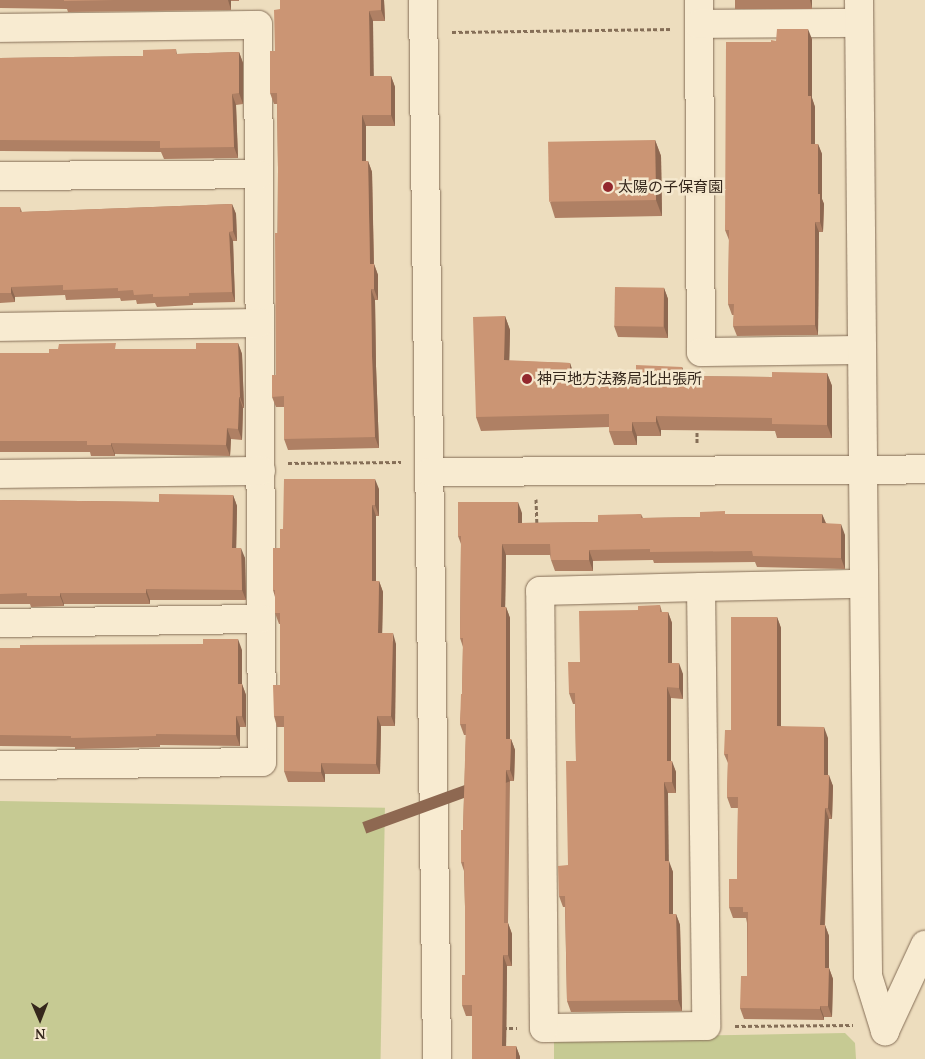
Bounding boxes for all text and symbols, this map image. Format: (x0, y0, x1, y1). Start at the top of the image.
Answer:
place label: 太陽の子保育園 (618, 178, 723, 196)
marker: 太陽の子保育園 (602, 181, 614, 193)
place label: 神戸地方法務局北出張所 (537, 370, 702, 388)
marker: 神戸地方法務局北出張所 (521, 373, 533, 385)
north arrow (15, 994, 65, 1044)
text: N (35, 1025, 46, 1044)

